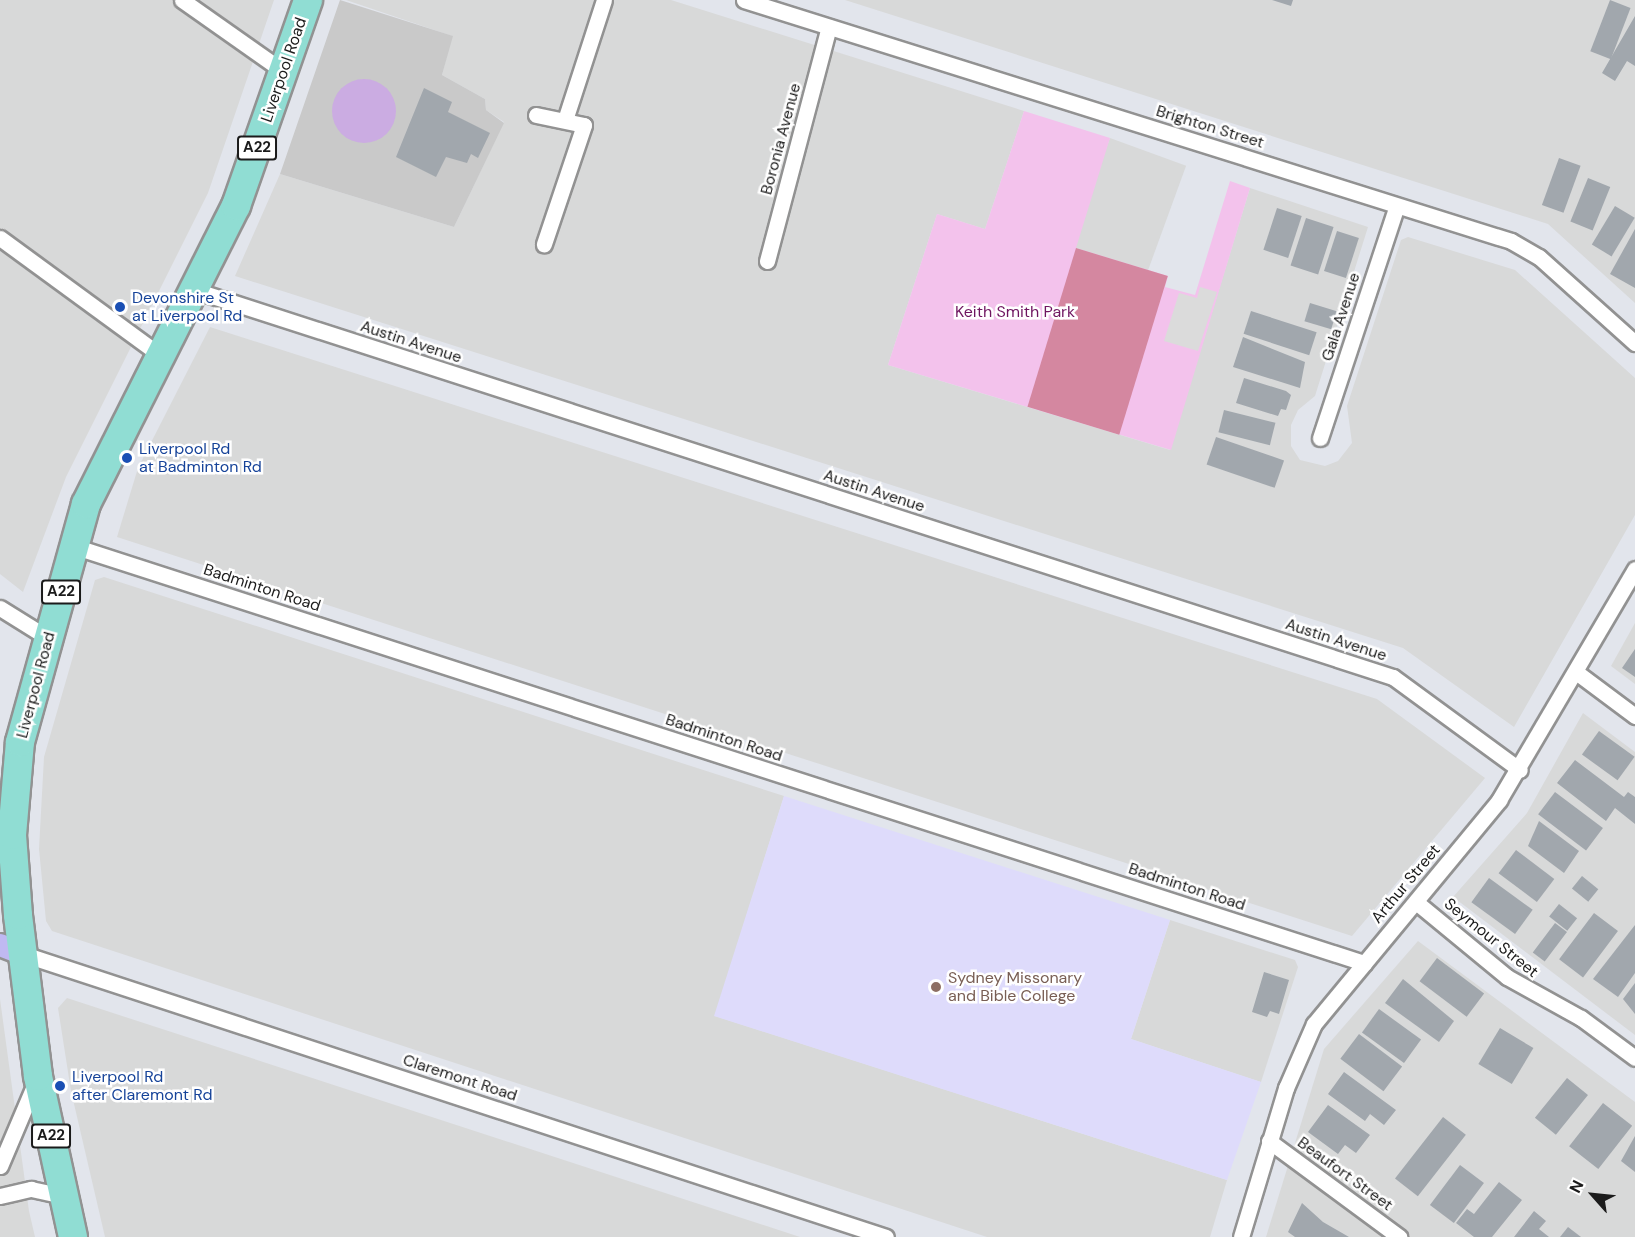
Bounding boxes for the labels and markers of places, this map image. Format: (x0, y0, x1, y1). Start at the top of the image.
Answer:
place label: Devonshire St at Liverpool Rd (132, 288, 242, 326)
marker: Devonshire St at Liverpool Rd (113, 300, 127, 314)
place label: Liverpool Rd at Badminton Rd (139, 439, 262, 477)
marker: Liverpool Rd at Badminton Rd (120, 451, 134, 465)
place label: Sydney Missonary and Bible College (948, 968, 1082, 1006)
marker: Sydney Missonary and Bible College (929, 980, 943, 994)
place label: Liverpool Rd after Claremont Rd (72, 1067, 212, 1105)
marker: Liverpool Rd after Claremont Rd (53, 1079, 67, 1093)

